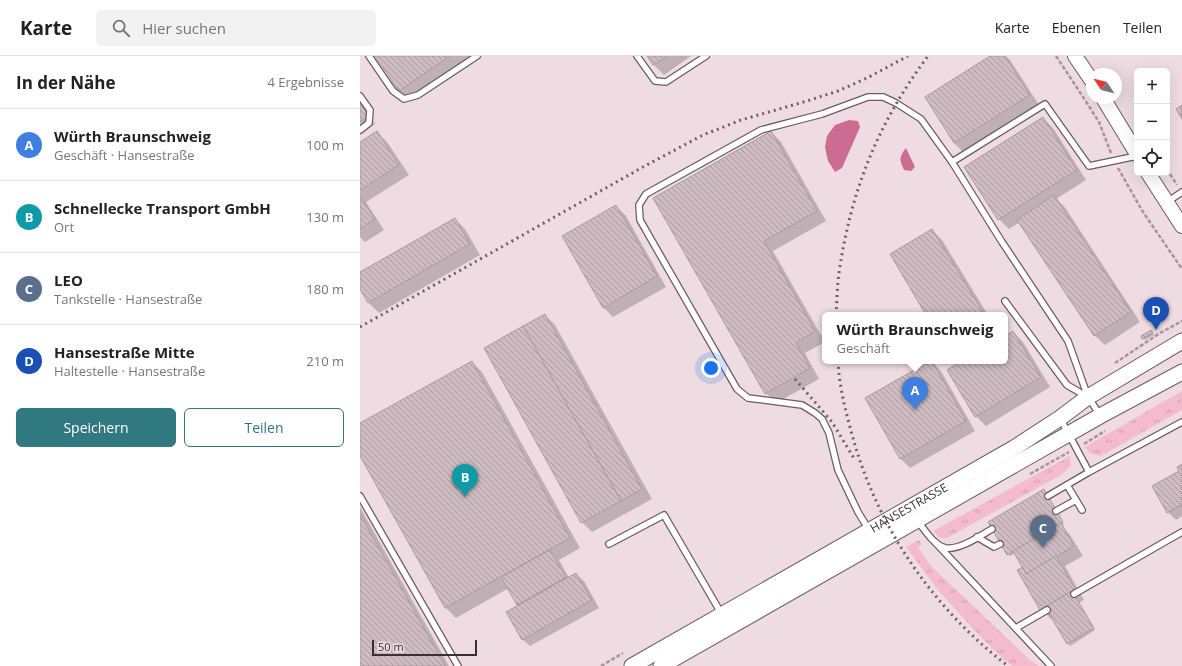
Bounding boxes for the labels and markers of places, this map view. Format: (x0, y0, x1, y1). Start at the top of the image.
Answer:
pin: D (1143, 297, 1169, 330)
pin: A (902, 377, 928, 410)
pin: B (452, 464, 478, 497)
pin: C (1030, 515, 1056, 548)

